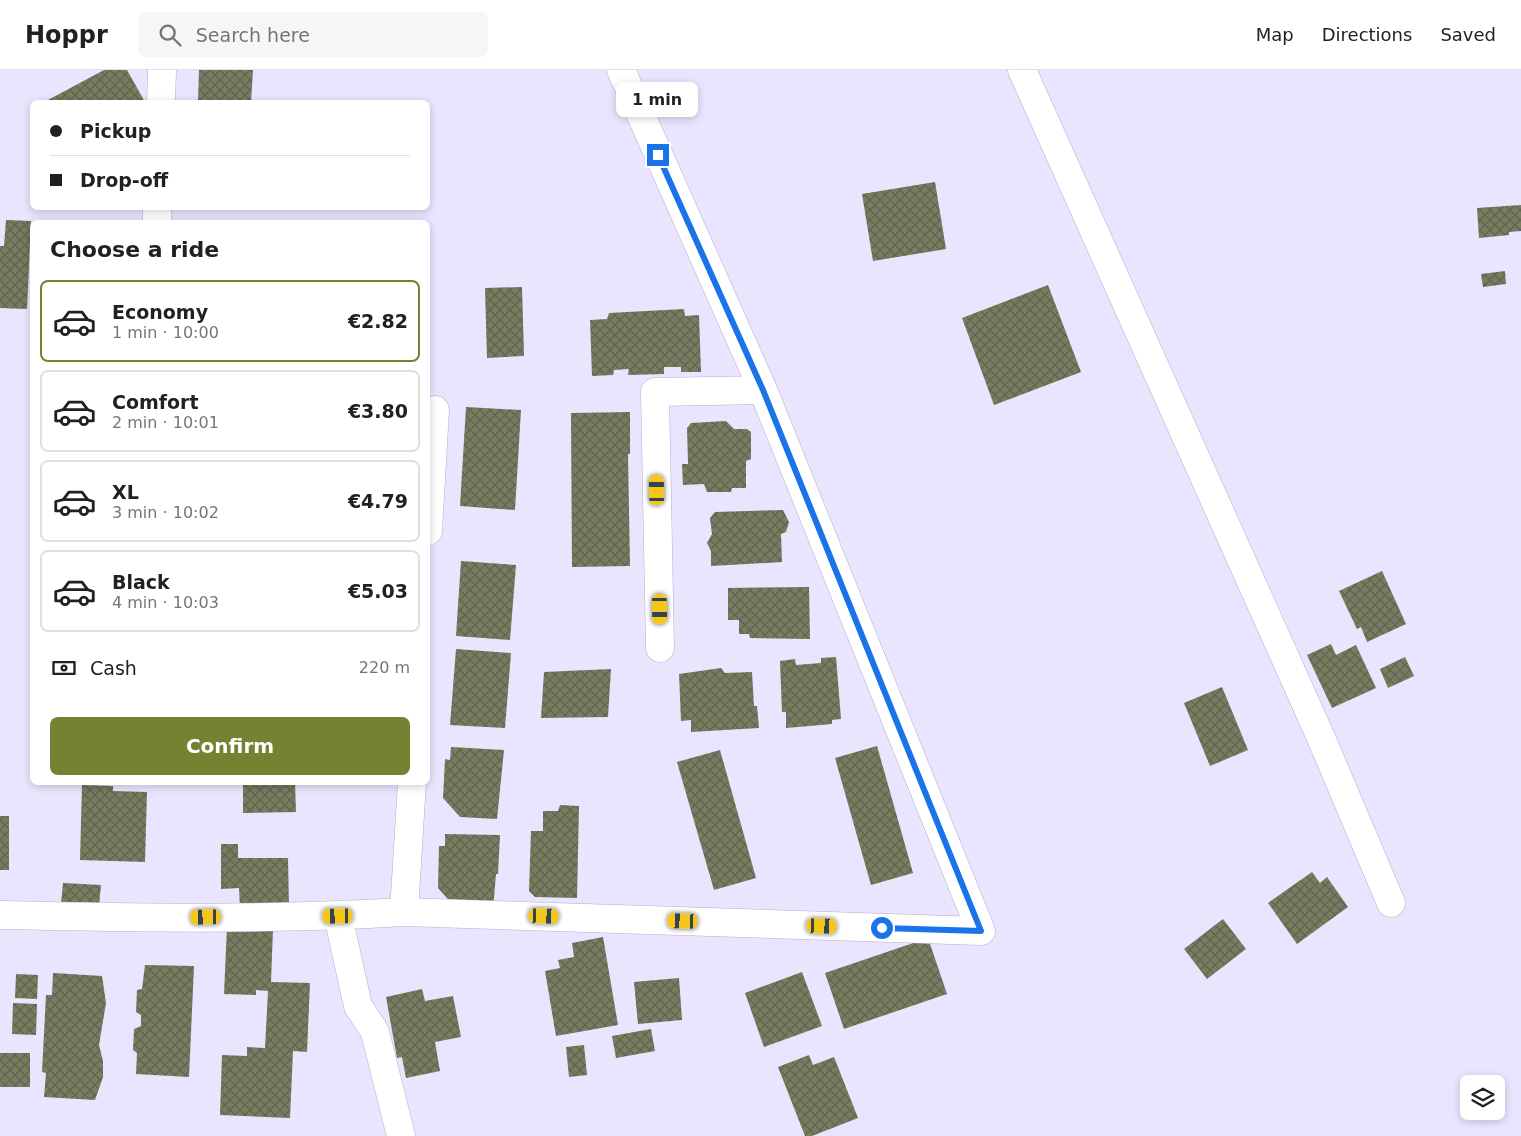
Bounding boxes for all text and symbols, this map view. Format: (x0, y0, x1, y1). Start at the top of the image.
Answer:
search box (138, 12, 488, 57)
text: Hoppr (25, 21, 108, 49)
icon: search (156, 21, 184, 49)
text: Search here (196, 24, 310, 46)
text: Map (1256, 24, 1294, 45)
text: Directions (1322, 24, 1412, 45)
text: Saved (1440, 24, 1496, 45)
callout: 1 min (617, 82, 699, 118)
text: 1 min (632, 90, 682, 109)
text: Pickup (80, 120, 151, 142)
route end (647, 144, 669, 166)
text: Drop-off (80, 169, 168, 191)
text: Choose a ride (50, 237, 219, 262)
icon: car (52, 299, 97, 344)
text: Economy (112, 301, 208, 323)
text: €2.82 (348, 310, 408, 332)
text: 1 min · 10:00 (112, 323, 219, 342)
icon: car (52, 389, 97, 434)
text: Comfort (112, 391, 199, 413)
text: €3.80 (348, 400, 408, 422)
text: 2 min · 10:01 (112, 413, 219, 432)
car (649, 475, 664, 505)
icon: car (52, 479, 97, 524)
text: XL (112, 481, 139, 503)
text: €4.79 (348, 490, 408, 512)
text: 3 min · 10:02 (112, 503, 219, 522)
icon: car (52, 569, 97, 614)
text: Black (112, 571, 170, 593)
text: €5.03 (348, 580, 408, 602)
text: 4 min · 10:03 (112, 593, 219, 612)
car (652, 594, 667, 624)
icon: cash (50, 654, 78, 682)
text: Cash (90, 657, 137, 679)
text: 220 m (359, 658, 410, 677)
button: Confirm (50, 717, 410, 775)
car (322, 908, 353, 924)
car (528, 908, 559, 924)
car (190, 909, 221, 925)
car (667, 913, 698, 929)
route start (871, 917, 893, 939)
car (806, 918, 837, 934)
map controls (1460, 1075, 1505, 1120)
button: layers (1460, 1075, 1505, 1120)

